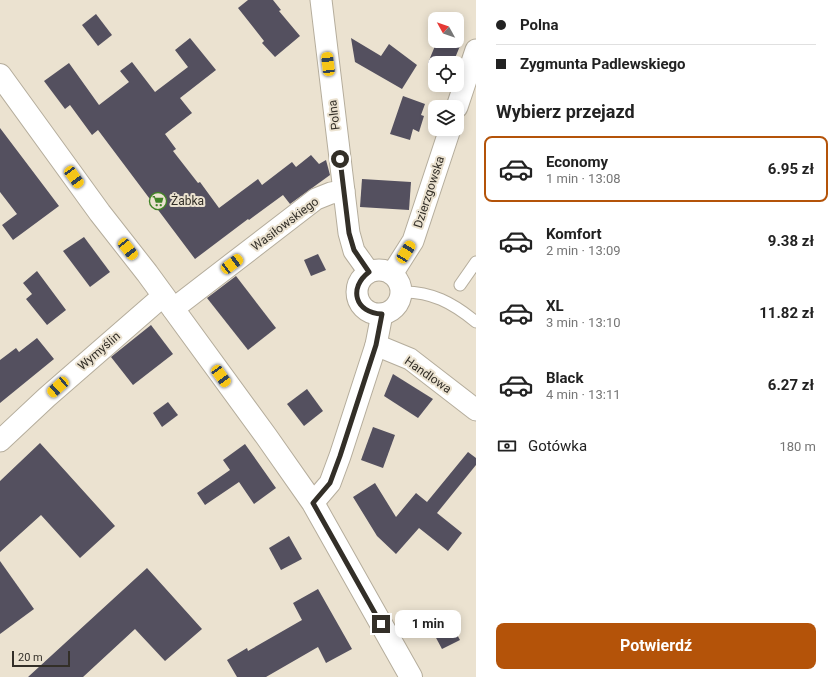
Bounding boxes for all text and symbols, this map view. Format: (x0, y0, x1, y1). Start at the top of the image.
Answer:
north arrow (428, 12, 464, 48)
map controls (428, 12, 464, 136)
text: Polna (520, 16, 558, 34)
car (321, 51, 335, 77)
text: Zygmunta Padlewskiego (520, 55, 686, 73)
button: locate (428, 56, 464, 92)
street label: Polna (325, 99, 343, 131)
button: layers (428, 100, 464, 136)
text: Wybierz przejazd (496, 101, 635, 122)
route start (331, 150, 349, 168)
icon: car (498, 151, 534, 187)
text: Economy (546, 153, 608, 171)
street label: Dzierzgowska (411, 154, 447, 230)
text: 6.95 zł (768, 160, 814, 178)
car (62, 164, 86, 190)
text: 1 min · 13:08 (546, 171, 621, 186)
supermarket icon: Żabka (148, 191, 168, 211)
place label: Żabka (171, 193, 204, 208)
street label: Wasiłowskiego (249, 194, 321, 254)
icon: car (498, 223, 534, 259)
text: Komfort (546, 225, 602, 243)
text: 9.38 zł (768, 232, 814, 250)
car (116, 236, 140, 262)
car (395, 239, 417, 265)
text: 2 min · 13:09 (546, 243, 621, 258)
car (219, 252, 245, 276)
icon: car (498, 295, 534, 331)
text: XL (546, 297, 564, 315)
text: 11.82 zł (759, 304, 814, 322)
text: 3 min · 13:10 (546, 315, 621, 330)
street label: Wymyślin (75, 329, 123, 373)
street label: Handlowa (402, 354, 454, 396)
car (209, 363, 233, 389)
icon: car (498, 367, 534, 403)
text: Black (546, 369, 583, 387)
car (45, 375, 71, 399)
text: 6.27 zł (768, 376, 814, 394)
text: 4 min · 13:11 (546, 387, 621, 402)
icon: cash (496, 435, 518, 457)
text: Gotówka (528, 437, 587, 455)
text: 180 m (779, 439, 816, 454)
callout: 1 min (395, 610, 461, 638)
route end (372, 615, 390, 633)
text: 1 min (412, 616, 444, 631)
button: Potwierdź (496, 623, 816, 669)
scale bar (12, 649, 70, 668)
text: 20 m (18, 651, 43, 664)

